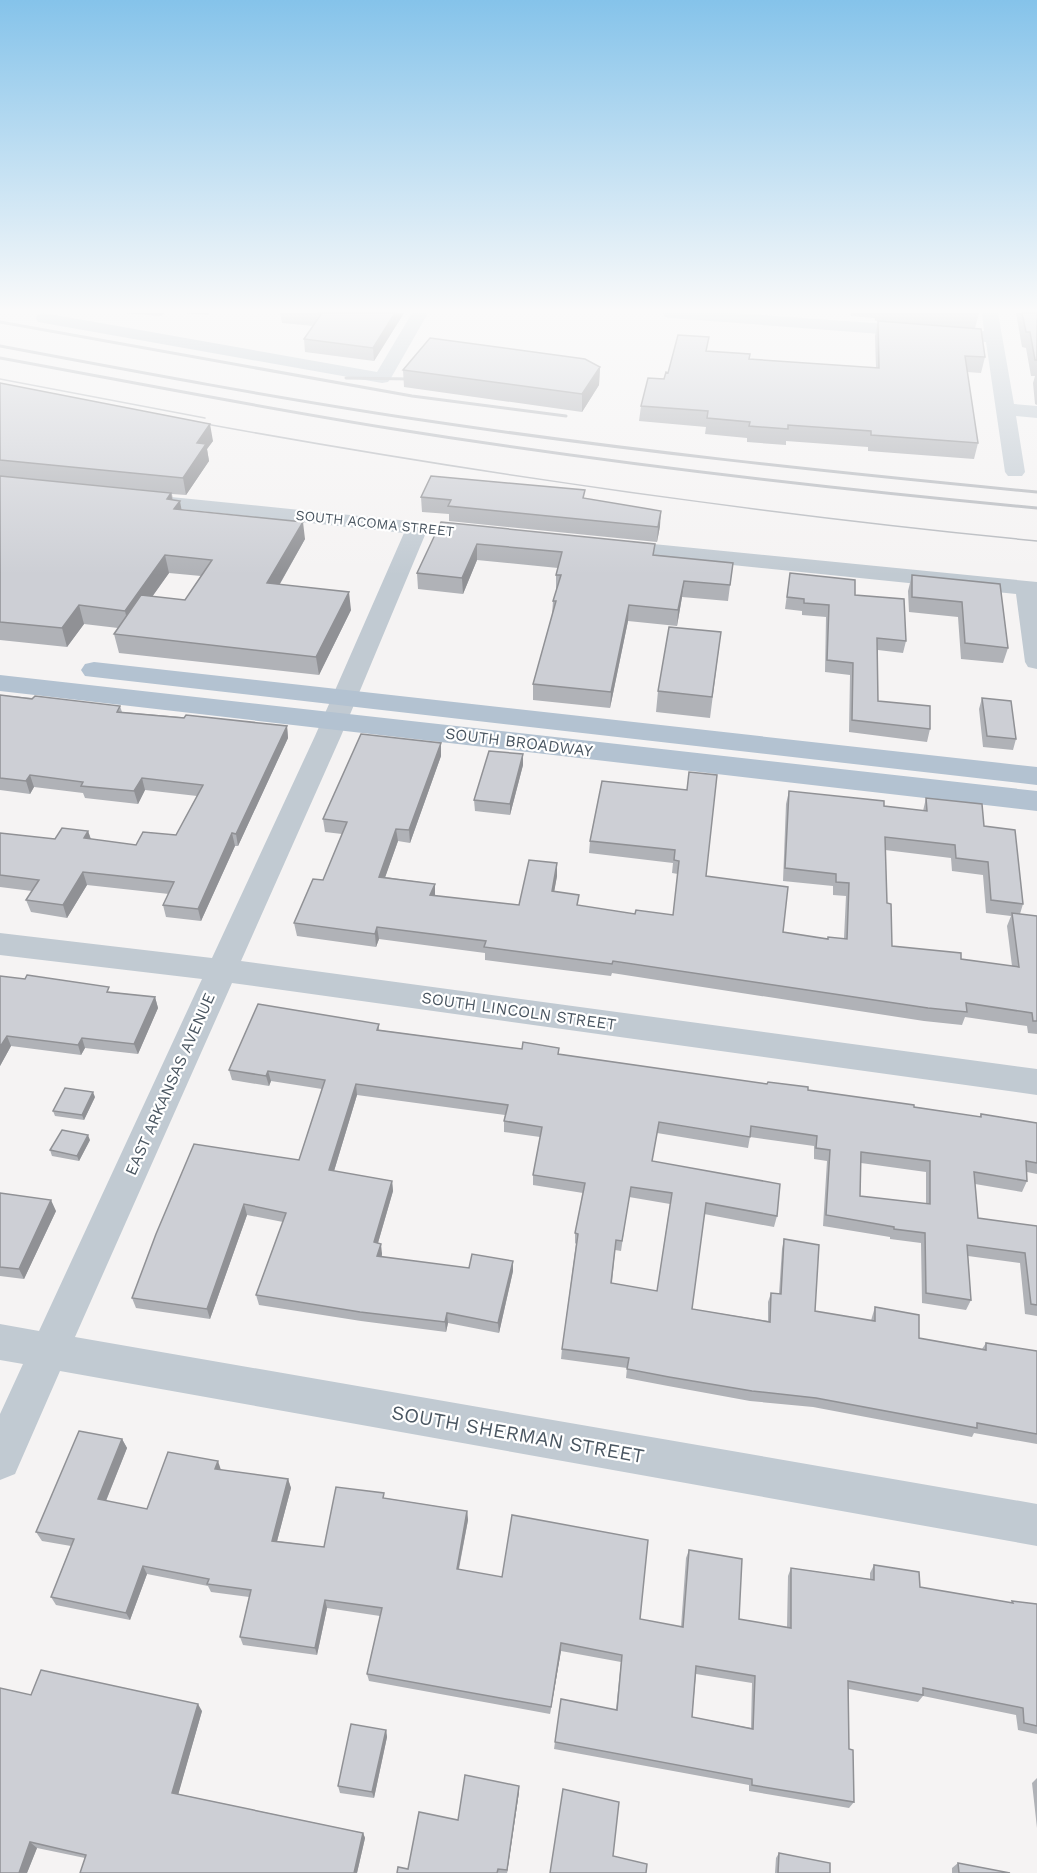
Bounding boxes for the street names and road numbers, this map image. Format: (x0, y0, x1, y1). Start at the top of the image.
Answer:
street label: SOUTH ACOMA STREET (295, 507, 456, 539)
street label: SOUTH BROADWAY (444, 724, 594, 760)
street label: SOUTH LINCOLN STREET (420, 988, 618, 1034)
street label: EAST ARKANSAS AVENUE (121, 990, 219, 1178)
street label: SOUTH SHERMAN STREET (390, 1400, 646, 1468)

